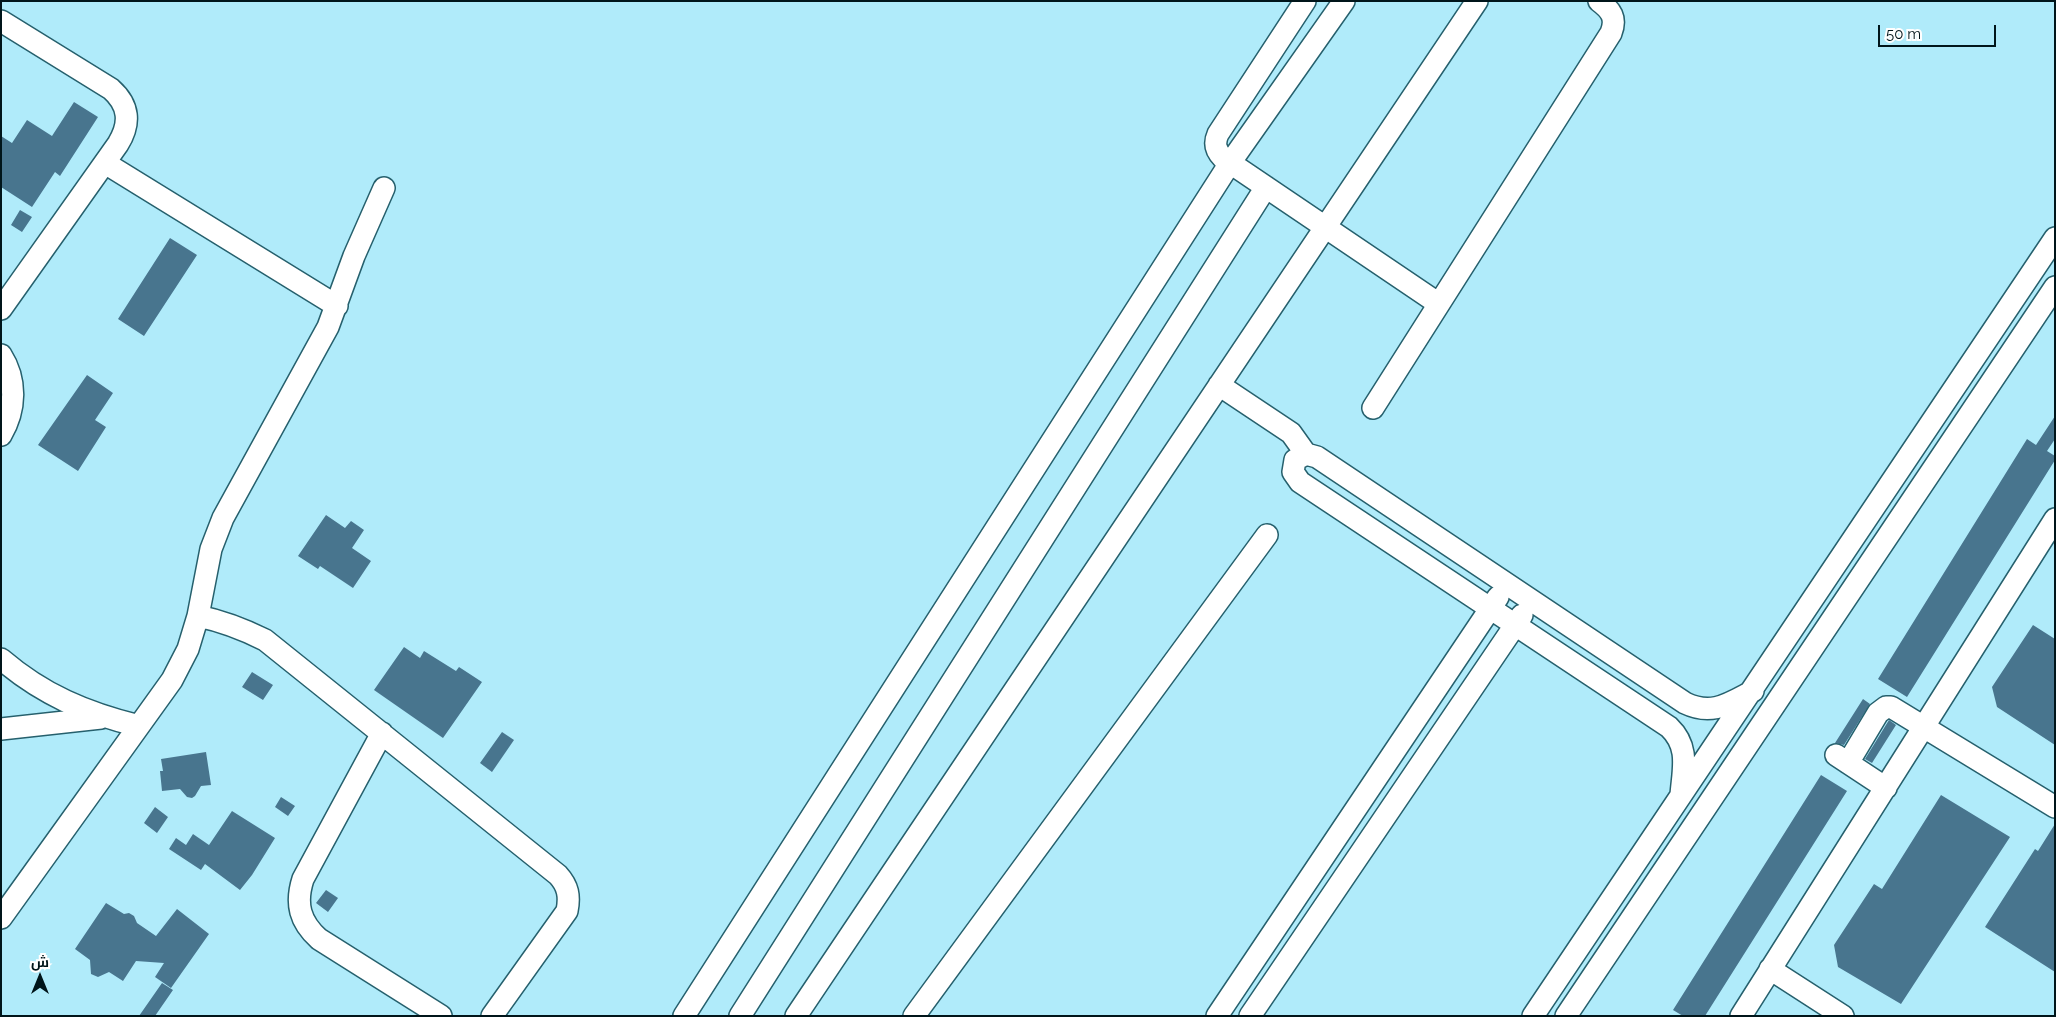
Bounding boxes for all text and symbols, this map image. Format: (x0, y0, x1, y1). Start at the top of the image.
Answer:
scale bar (1881, 15, 1998, 47)
text: 50 m (1886, 25, 1921, 43)
north arrow (15, 952, 65, 1002)
text: ش (31, 954, 49, 970)

